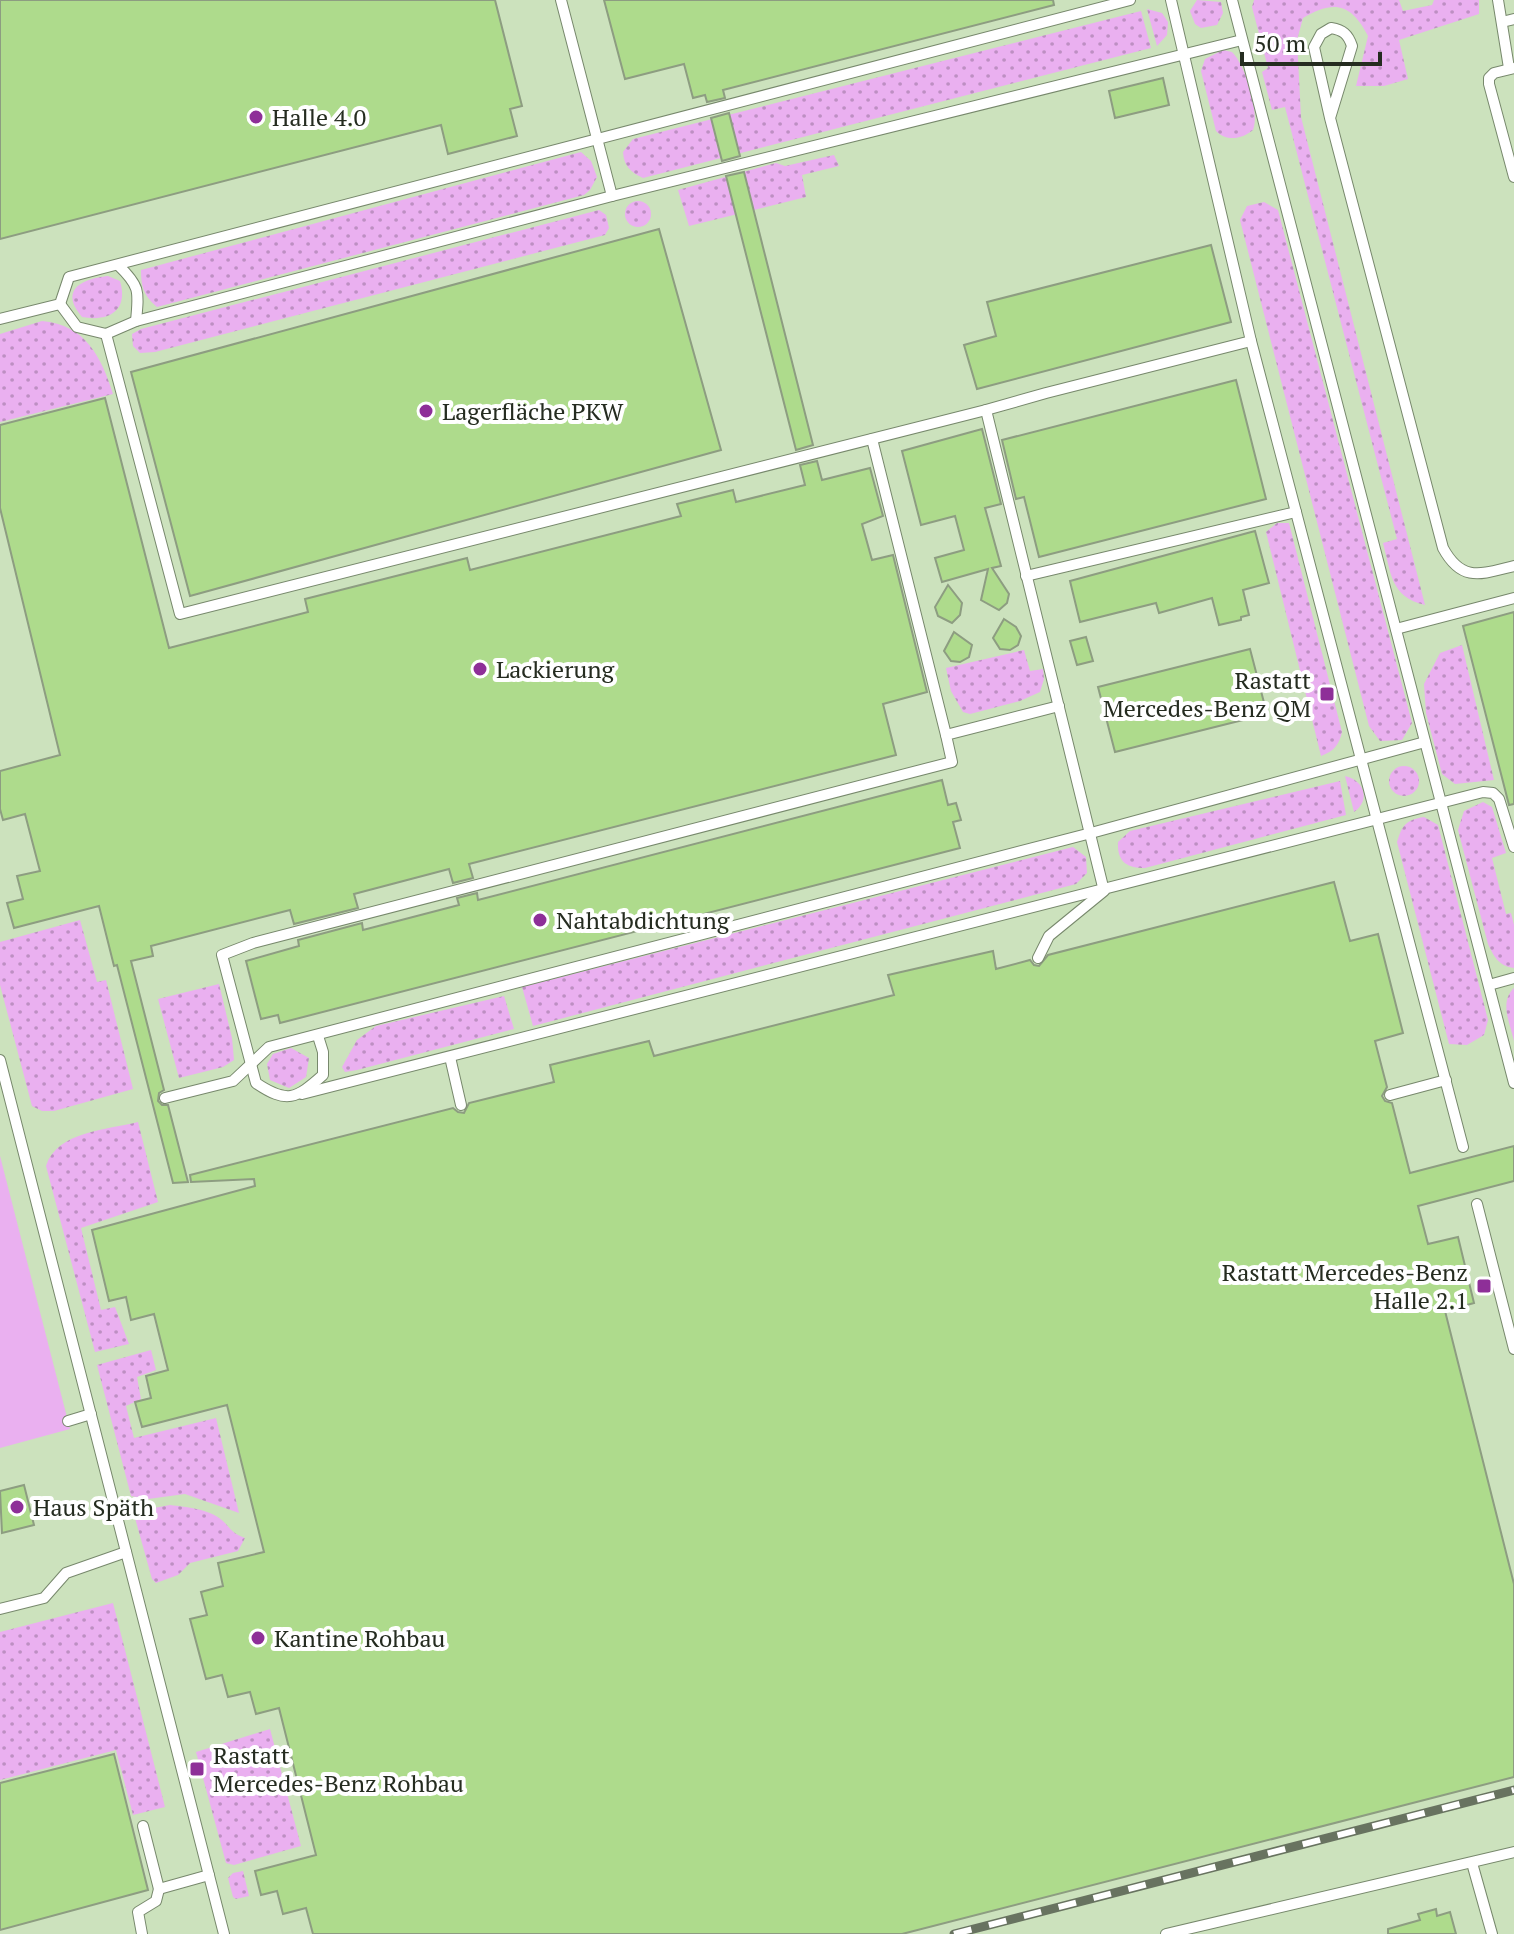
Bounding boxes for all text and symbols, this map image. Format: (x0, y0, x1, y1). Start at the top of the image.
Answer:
scale bar (1242, 16, 1380, 66)
text: 50 m (1254, 27, 1306, 59)
place label: Halle 4.0 (272, 101, 366, 133)
marker: Halle 4.0 (247, 108, 265, 126)
place label: Lagerfläche PKW (442, 395, 624, 427)
marker: Lagerfläche PKW (417, 402, 435, 420)
place label: Lackierung (496, 653, 614, 685)
marker: Lackierung (471, 660, 489, 678)
place label: Rastatt Mercedes-Benz QM (1103, 664, 1311, 724)
marker: Rastatt Mercedes-Benz QM (1318, 685, 1336, 703)
place label: Nahtabdichtung (556, 904, 730, 936)
marker: Nahtabdichtung (531, 911, 549, 929)
place label: Rastatt Mercedes-Benz Halle 2.1 (1222, 1256, 1468, 1316)
marker: Rastatt Mercedes-Benz Halle 2.1 (1475, 1277, 1493, 1295)
place label: Haus Späth (33, 1491, 154, 1523)
marker: Haus Späth (8, 1498, 26, 1516)
place label: Kantine Rohbau (274, 1622, 446, 1654)
marker: Kantine Rohbau (249, 1629, 267, 1647)
place label: Rastatt Mercedes-Benz Rohbau (213, 1739, 464, 1799)
marker: Rastatt Mercedes-Benz Rohbau (188, 1760, 206, 1778)

